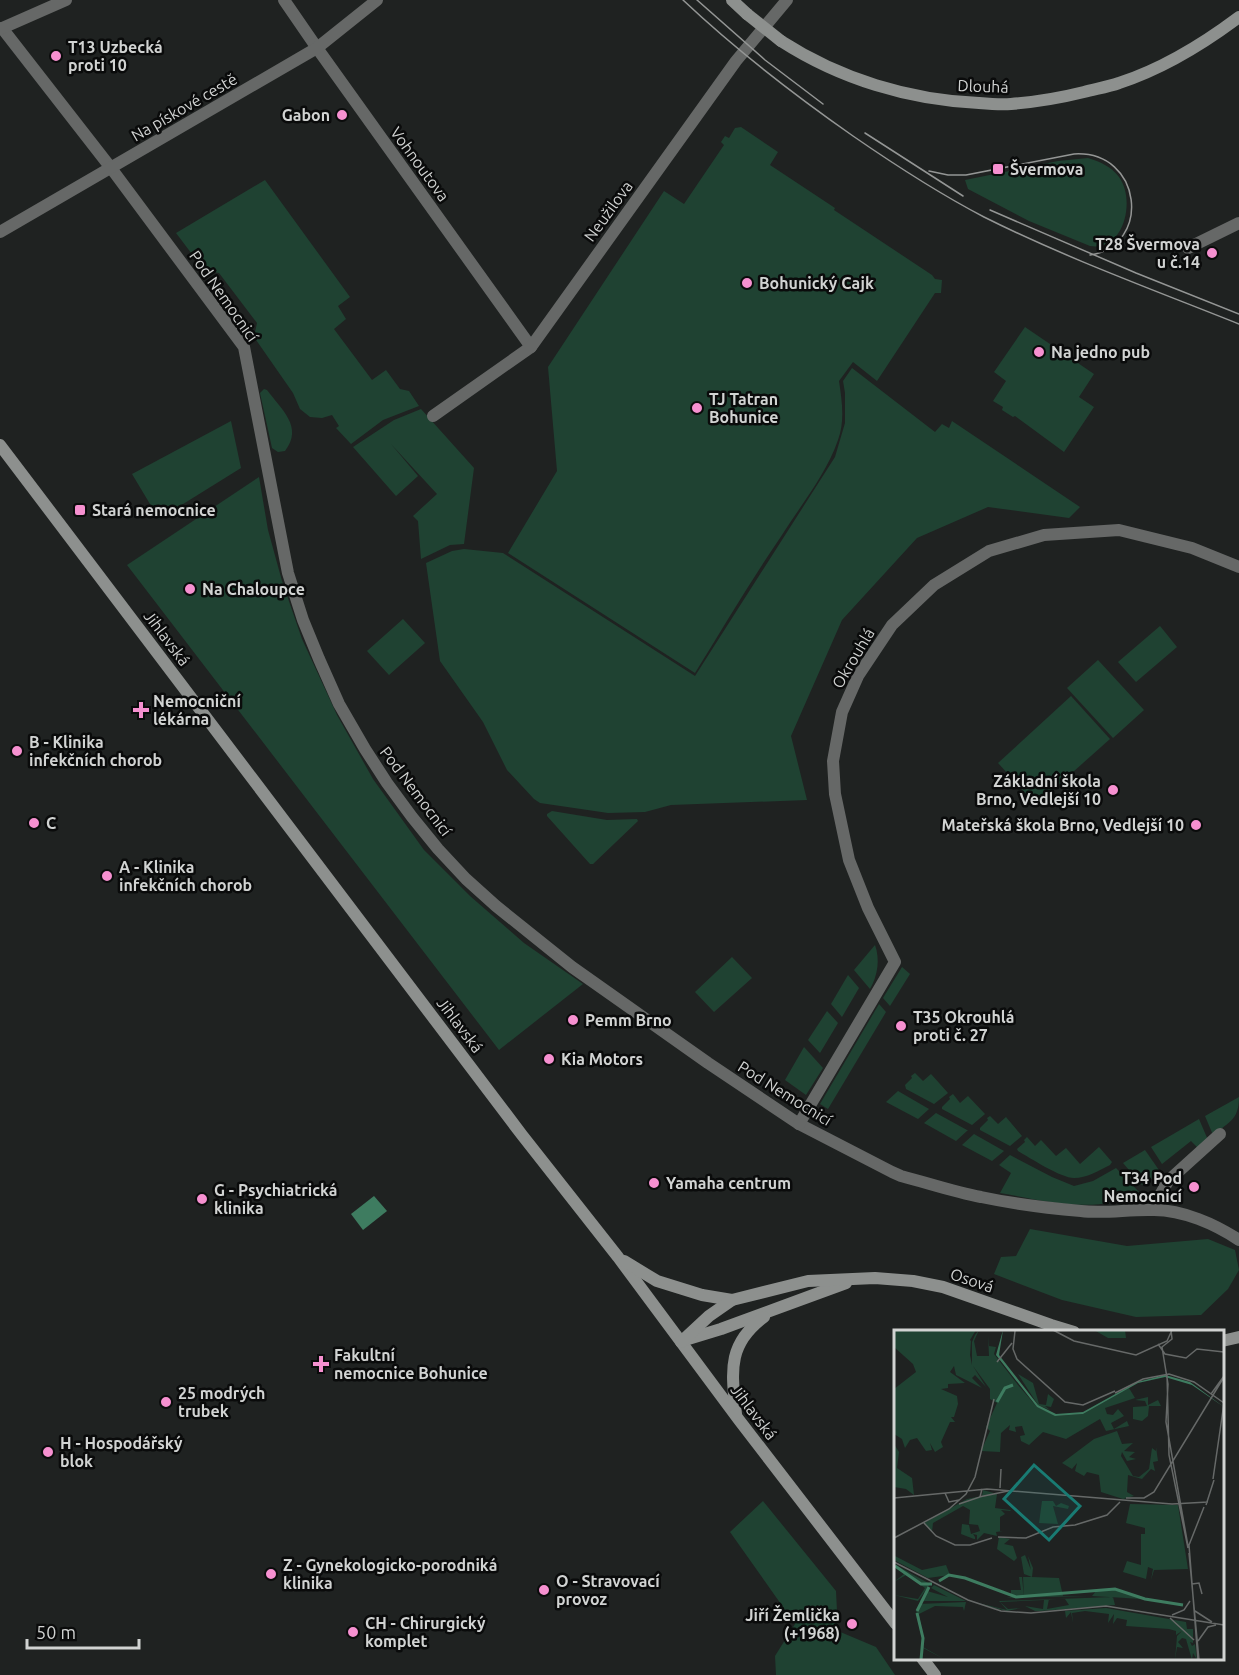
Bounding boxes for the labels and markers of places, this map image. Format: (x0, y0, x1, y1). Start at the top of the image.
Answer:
place label: T13 Uzbecká proti 10 (68, 38, 163, 74)
marker: T13 Uzbecká proti 10 (49, 49, 63, 63)
place label: Gabon (282, 106, 330, 124)
marker: Gabon (335, 108, 349, 122)
place label: Švermova (1010, 159, 1083, 178)
marker: Švermova (991, 162, 1005, 176)
place label: T28 Švermova u č.14 (1095, 234, 1200, 271)
marker: T28 Švermova u č.14 (1205, 246, 1219, 260)
place label: Bohunický Cajk (759, 274, 874, 292)
marker: Bohunický Cajk (740, 276, 754, 290)
place label: Na jedno pub (1051, 343, 1150, 361)
marker: Na jedno pub (1032, 345, 1046, 359)
place label: TJ Tatran Bohunice (709, 390, 779, 426)
marker: TJ Tatran Bohunice (690, 401, 704, 415)
place label: Stará nemocnice (92, 501, 216, 519)
marker: Stará nemocnice (73, 503, 87, 517)
place label: Na Chaloupce (202, 580, 305, 598)
marker: Na Chaloupce (183, 582, 197, 596)
place label: Nemocniční lékárna (153, 692, 241, 728)
marker: Nemocniční lékárna (134, 703, 148, 717)
place label: B - Klinika infekčních chorob (29, 733, 162, 769)
marker: B - Klinika infekčních chorob (10, 744, 24, 758)
place label: Základní škola Brno, Vedlejší 10 (976, 772, 1101, 808)
marker: Základní škola Brno, Vedlejší 10 (1106, 783, 1120, 797)
place label: C (46, 814, 56, 832)
marker: C (27, 816, 41, 830)
place label: Mateřská škola Brno, Vedlejší 10 (942, 816, 1184, 834)
marker: Mateřská škola Brno, Vedlejší 10 (1189, 818, 1203, 832)
place label: A - Klinika infekčních chorob (119, 858, 252, 894)
marker: A - Klinika infekčních chorob (100, 869, 114, 883)
place label: T35 Okrouhlá proti č. 27 (913, 1008, 1015, 1044)
place label: Pemm Brno (585, 1011, 672, 1029)
marker: Pemm Brno (566, 1013, 580, 1027)
marker: T35 Okrouhlá proti č. 27 (894, 1019, 908, 1033)
place label: Kia Motors (561, 1050, 643, 1068)
marker: Kia Motors (542, 1052, 556, 1066)
place label: T34 Pod Nemocnicí (1103, 1169, 1183, 1205)
place label: Yamaha centrum (666, 1174, 791, 1192)
marker: Yamaha centrum (647, 1176, 661, 1190)
marker: T34 Pod Nemocnicí (1187, 1180, 1201, 1194)
place label: G - Psychiatrická klinika (214, 1181, 338, 1217)
marker: G - Psychiatrická klinika (195, 1192, 209, 1206)
place label: Fakultní nemocnice Bohunice (334, 1346, 488, 1382)
marker: Fakultní nemocnice Bohunice (312, 1355, 330, 1373)
place label: 25 modrých trubek (178, 1384, 265, 1420)
marker: 25 modrých trubek (159, 1395, 173, 1409)
place label: H - Hospodářský blok (60, 1434, 183, 1470)
marker: H - Hospodářský blok (41, 1445, 55, 1459)
place label: Z - Gynekologicko-porodniká klinika (283, 1556, 497, 1592)
marker: Z - Gynekologicko-porodniká klinika (264, 1567, 278, 1581)
place label: O - Stravovací provoz (556, 1572, 660, 1608)
marker: O - Stravovací provoz (537, 1583, 551, 1597)
place label: Jiří Žemlička (+1968) (745, 1604, 840, 1643)
place label: CH - Chirurgický komplet (365, 1614, 486, 1650)
marker: Jiří Žemlička (+1968) (845, 1617, 859, 1631)
marker: CH - Chirurgický komplet (346, 1625, 360, 1639)

